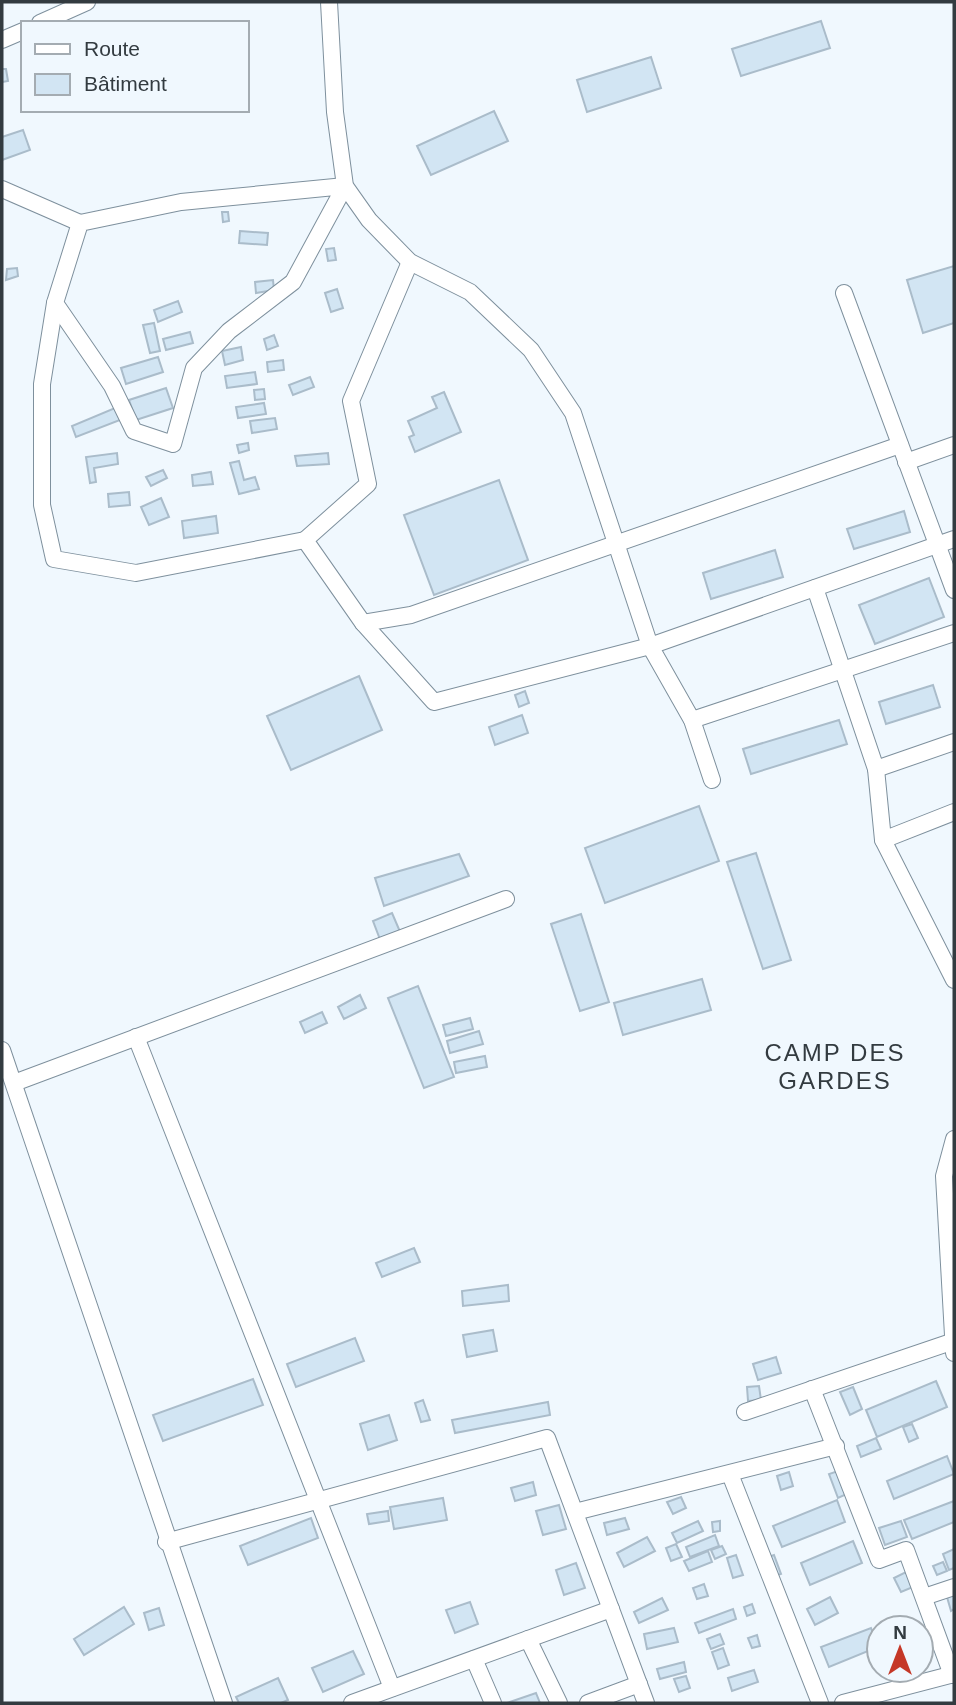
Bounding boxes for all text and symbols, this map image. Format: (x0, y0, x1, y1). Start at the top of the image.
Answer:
legend (21, 21, 248, 112)
text: Route (84, 37, 140, 60)
text: Bâtiment (84, 72, 167, 95)
district label: CAMP DES GARDES (765, 1039, 905, 1094)
north arrow (865, 1614, 935, 1684)
text: N (893, 1622, 907, 1643)

